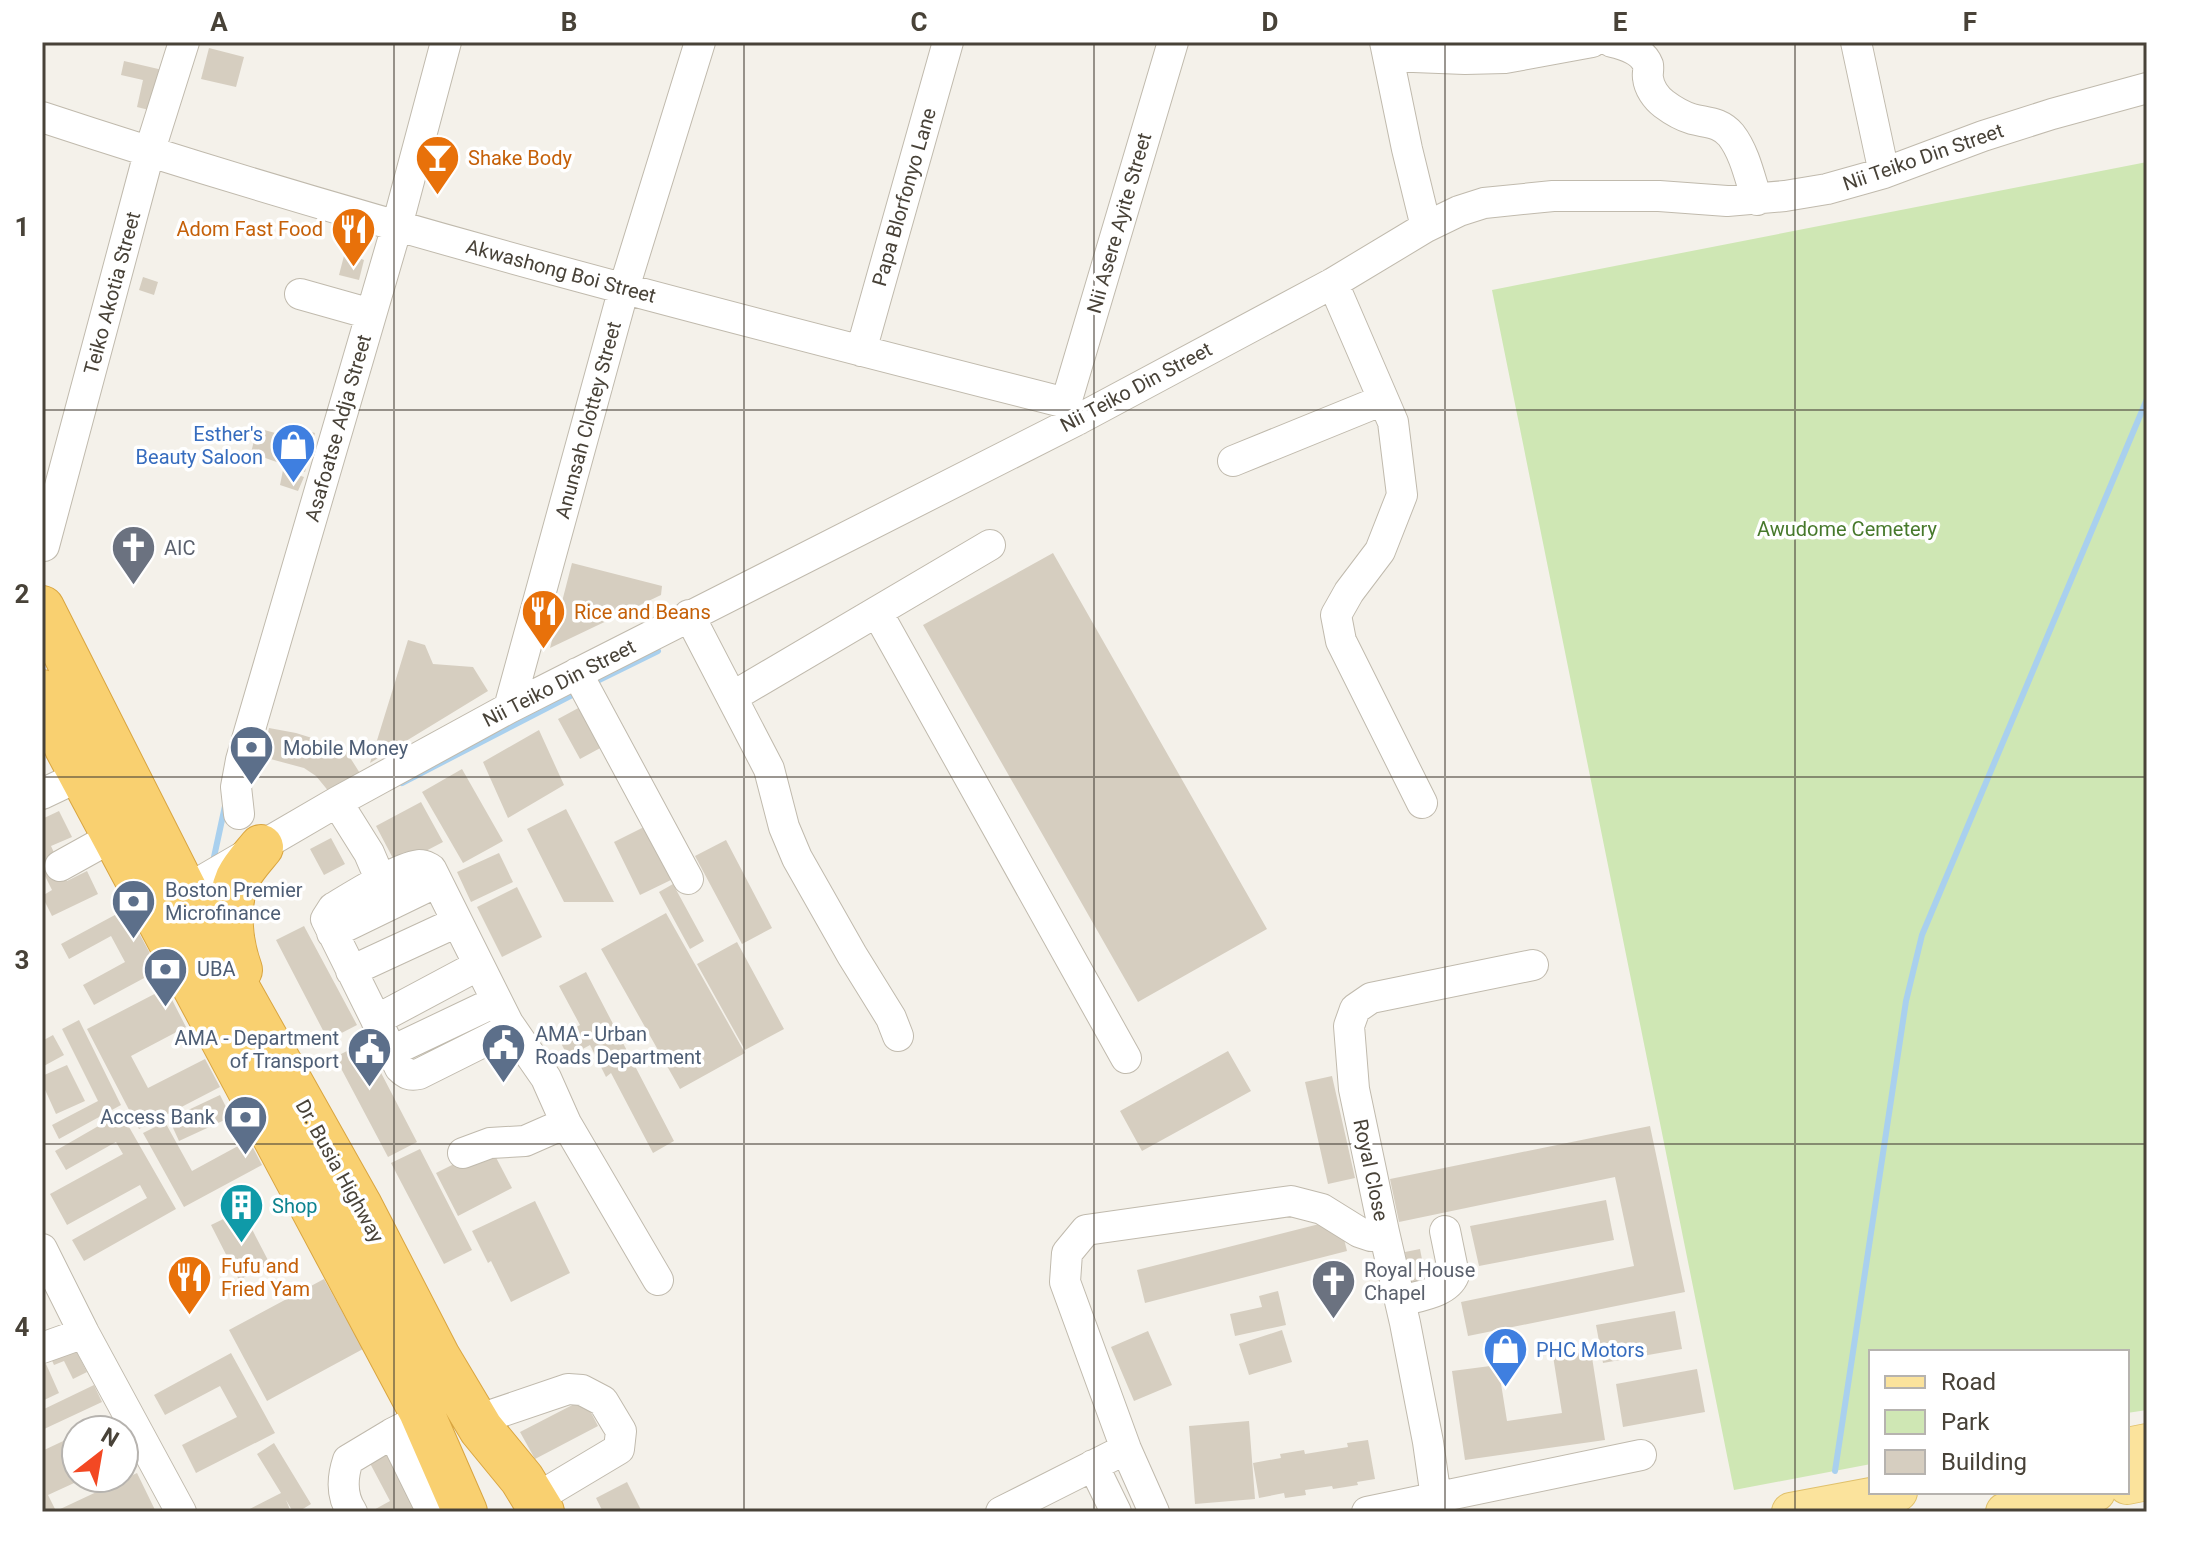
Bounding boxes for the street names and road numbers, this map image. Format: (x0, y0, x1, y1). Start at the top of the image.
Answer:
street label: Papa Blorfonyo Lane (867, 105, 941, 289)
street label: Nii Teiko Din Street (1840, 118, 2006, 196)
street label: Nii Asere Ayite Street (1082, 130, 1156, 316)
street label: Teiko Akotia Street (79, 209, 145, 377)
street label: Akwashong Boi Street (463, 234, 659, 308)
street label: Anunsah Clottey Street (550, 319, 626, 521)
street label: Asafoatse Adja Street (300, 332, 376, 524)
street label: Nii Teiko Din Street (1056, 337, 1216, 437)
street label: Nii Teiko Din Street (479, 634, 639, 732)
street label: Dr. Busia Highway (291, 1095, 390, 1247)
street label: Royal Close (1348, 1117, 1394, 1223)

